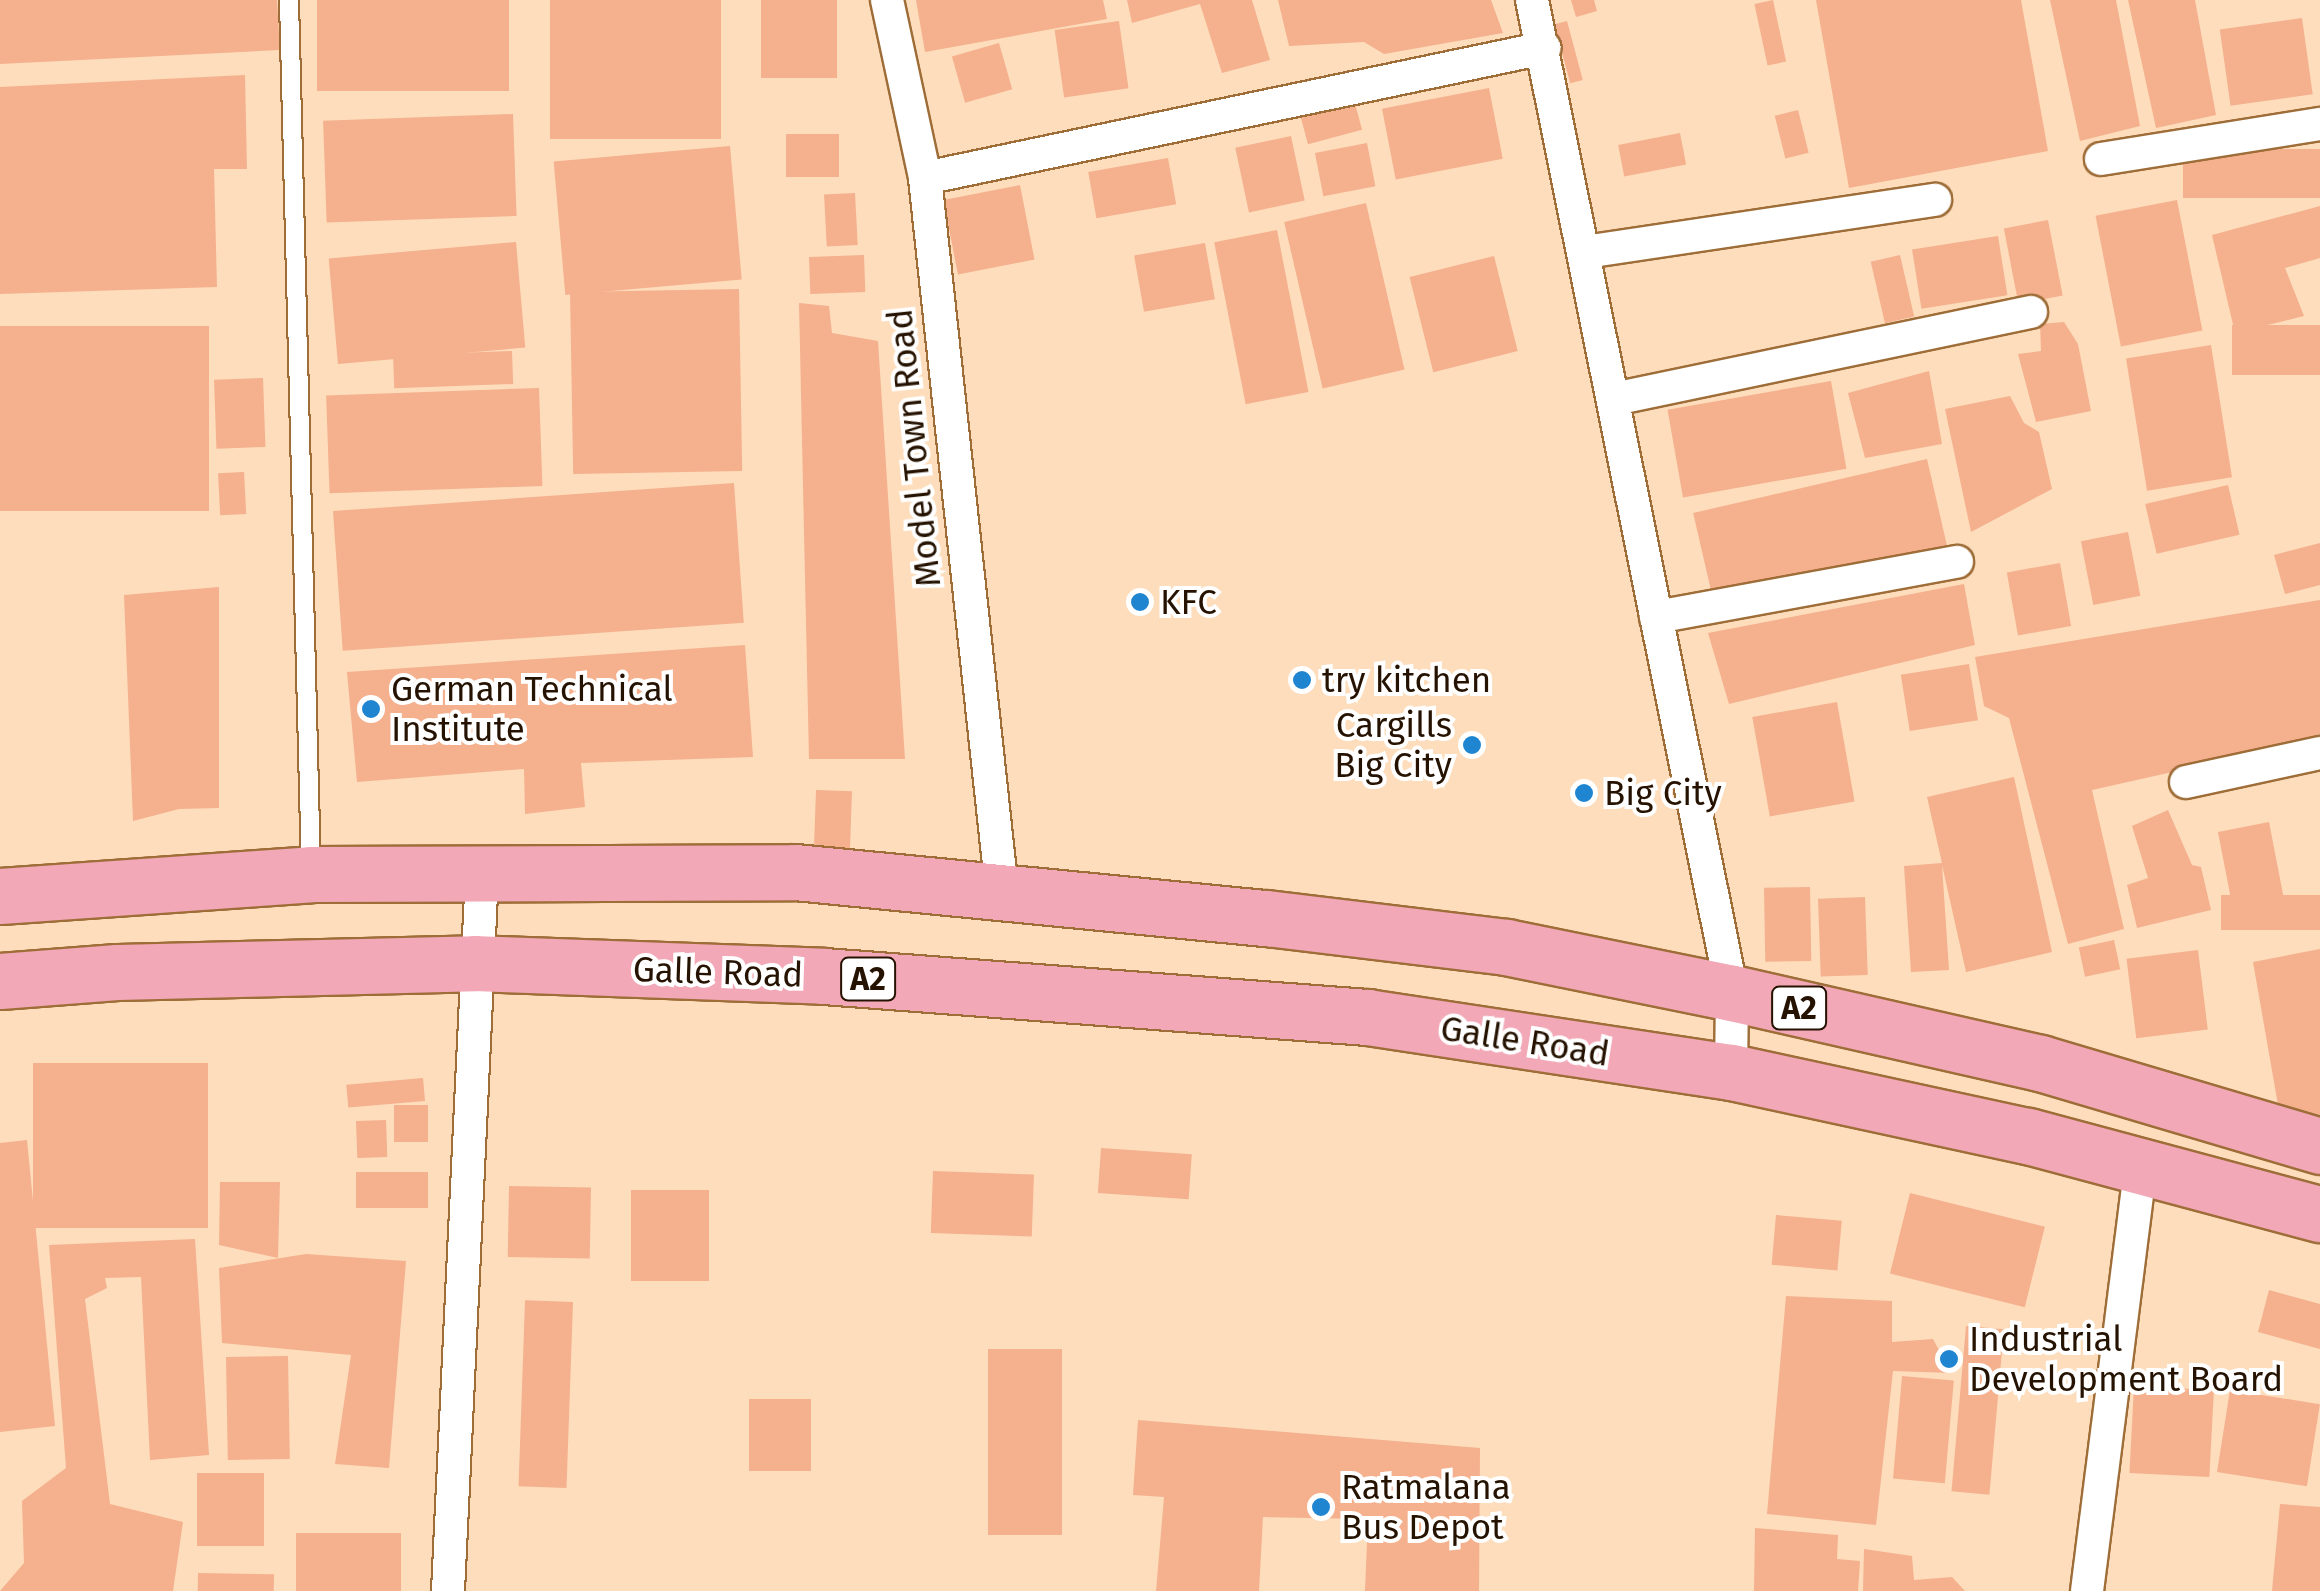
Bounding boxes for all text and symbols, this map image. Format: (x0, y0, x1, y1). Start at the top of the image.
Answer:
street label: Model Town Road (879, 307, 949, 589)
place label: KFC (1160, 581, 1217, 623)
marker: KFC (1129, 591, 1151, 613)
place label: try kitchen (1322, 659, 1491, 701)
place label: German Technical Institute (391, 668, 673, 750)
marker: try kitchen (1291, 669, 1313, 691)
marker: German Technical Institute (360, 698, 382, 720)
place label: Cargills Big City (1334, 704, 1452, 786)
marker: Cargills Big City (1461, 734, 1483, 756)
place label: Big City (1604, 772, 1722, 814)
marker: Big City (1573, 782, 1595, 804)
street label: Galle Road (632, 948, 804, 996)
road number: A2 (838, 952, 898, 1006)
road number: A2 (1769, 981, 1829, 1035)
street label: Galle Road (1438, 1007, 1612, 1075)
place label: Industrial Development Board (1969, 1318, 2283, 1400)
marker: Industrial Development Board (1938, 1348, 1960, 1370)
place label: Ratmalana Bus Depot (1341, 1466, 1511, 1548)
marker: Ratmalana Bus Depot (1310, 1496, 1332, 1518)

